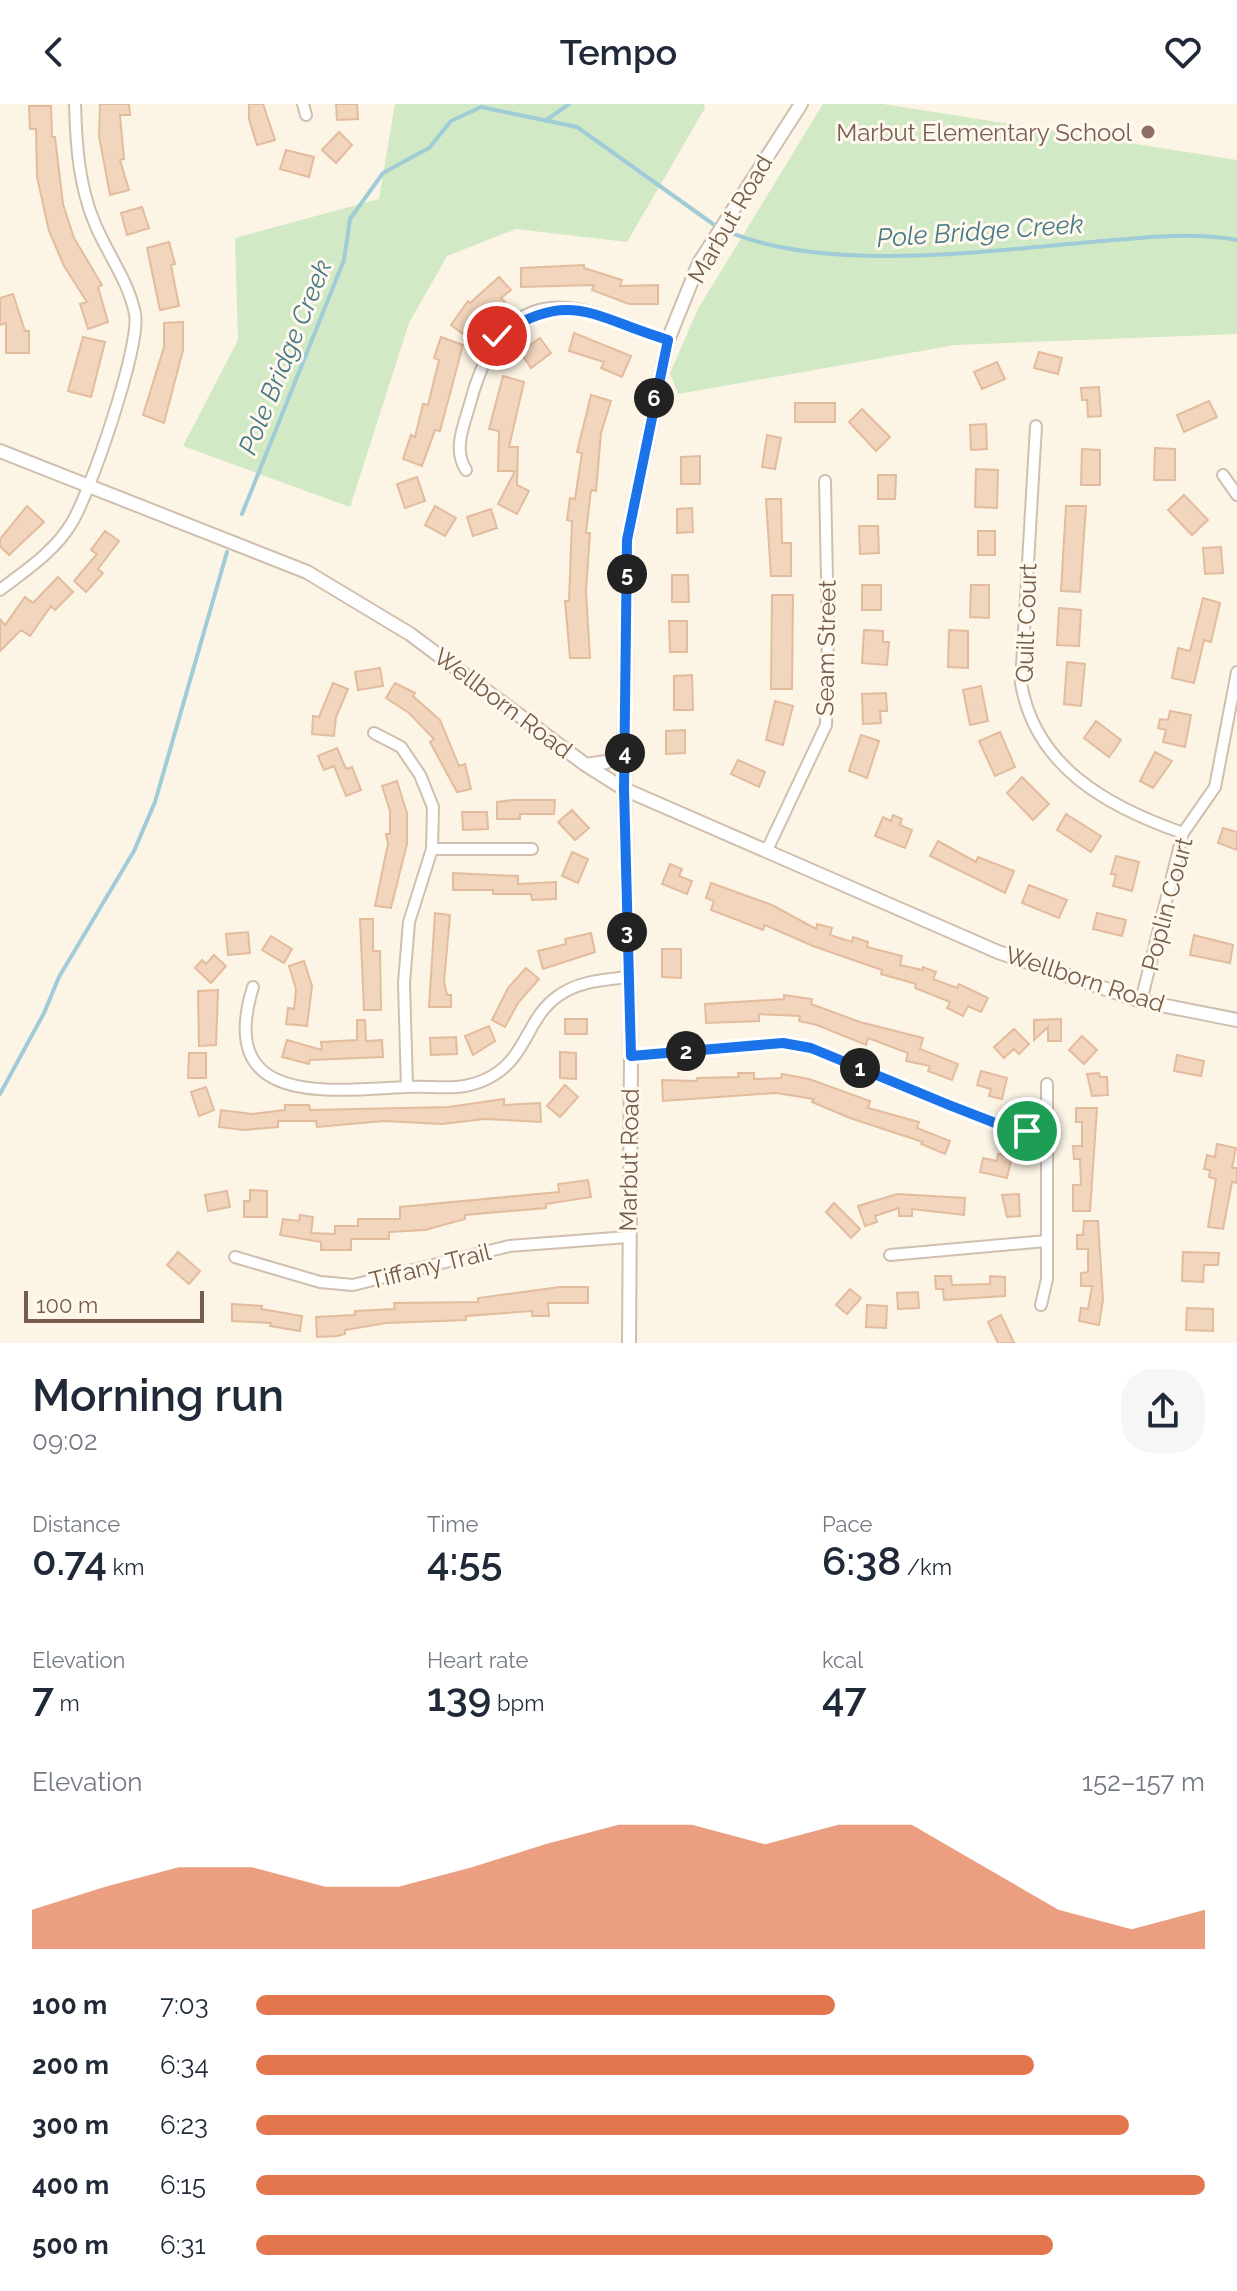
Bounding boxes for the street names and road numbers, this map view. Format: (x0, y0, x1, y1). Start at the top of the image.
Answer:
street label: Marbut Road (682, 150, 778, 288)
street label: Quilt Court (1009, 563, 1043, 683)
street label: Seam Street (810, 580, 842, 716)
street label: Wellborn Road (428, 642, 578, 764)
street label: Poplin Court (1135, 834, 1199, 974)
street label: Wellborn Road (1002, 940, 1168, 1018)
street label: Marbut Road (613, 1088, 645, 1232)
street label: Tiffany Trail (366, 1237, 494, 1295)

